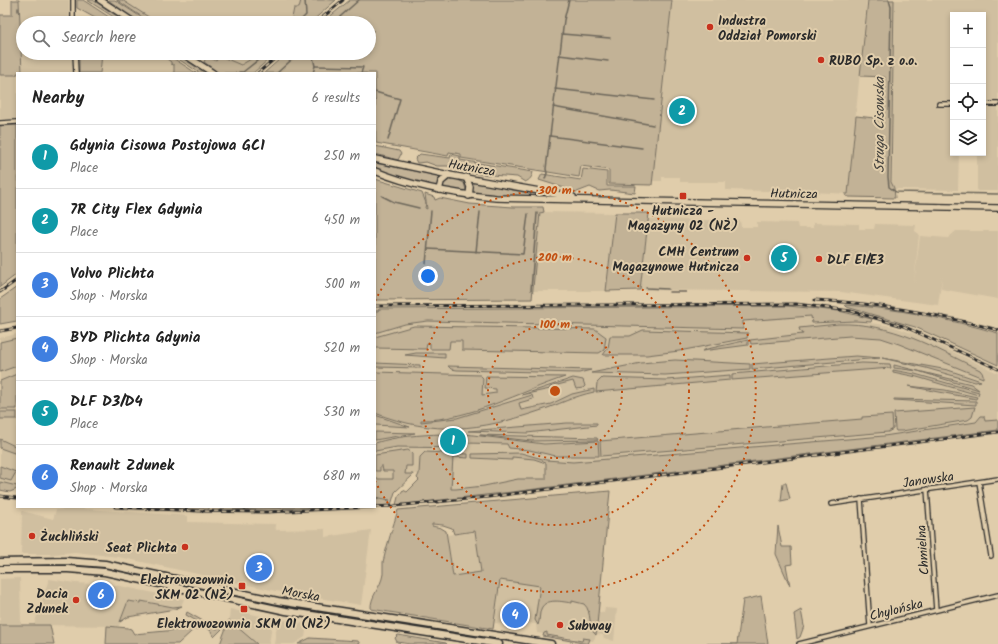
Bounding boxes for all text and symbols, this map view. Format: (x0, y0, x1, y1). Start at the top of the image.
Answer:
place label: Industra Oddział Pomorski (718, 11, 817, 47)
map controls (950, 12, 986, 156)
button: + (950, 12, 986, 48)
search box (16, 16, 376, 60)
marker: Industra Oddział Pomorski (705, 22, 715, 32)
text: Search here (62, 26, 136, 50)
icon: search (30, 27, 52, 49)
button: − (950, 48, 986, 84)
place label: RUBO Sp. z o.o. (829, 51, 917, 72)
marker: RUBO Sp. z o.o. (816, 55, 826, 65)
water label: Struga Cisowska (869, 76, 891, 173)
button: locate (950, 84, 986, 120)
text: Nearby (32, 85, 84, 112)
text: 6 results (312, 88, 360, 109)
pin: 2 (669, 96, 695, 126)
button: layers (950, 120, 986, 156)
text: Gdynia Cisowa Postojowa GC1 (70, 134, 265, 158)
text: 1 (43, 146, 47, 167)
text: 250 m (323, 146, 360, 167)
street label: Hutnicza (446, 154, 497, 183)
text: Place (70, 158, 98, 179)
text: 300 m (537, 181, 572, 200)
street label: Hutnicza (770, 184, 818, 205)
marker: Hutnicza - Magazyny 02 (NŻ) (678, 191, 688, 201)
text: 7R City Flex Gdynia (70, 198, 202, 222)
place label: Hutnicza - Magazyny 02 (NŻ) (628, 201, 738, 237)
text: 2 (41, 210, 49, 231)
text: 450 m (324, 210, 360, 231)
text: Place (70, 222, 98, 243)
place label: CMH Centrum Magazynowe Hutnicza (612, 242, 739, 278)
pin: 5 (771, 243, 797, 273)
text: 200 m (538, 248, 572, 267)
place label: DLF E1/E3 (827, 250, 884, 271)
marker: CMH Centrum Magazynowe Hutnicza (742, 253, 752, 263)
marker: DLF E1/E3 (814, 254, 824, 264)
text: Volvo Plichta (70, 262, 154, 286)
your location (418, 266, 438, 286)
text: 3 (41, 274, 49, 295)
text: 500 m (324, 274, 360, 295)
text: Shop · Morska (70, 286, 148, 307)
text: 100 m (540, 315, 570, 334)
text: BYD Plichta Gdynia (70, 326, 200, 350)
text: 4 (41, 338, 49, 359)
text: 520 m (323, 338, 360, 359)
text: Shop · Morska (70, 350, 148, 371)
centre of rings (548, 384, 562, 398)
text: DLF D3/D4 (70, 390, 143, 414)
text: 5 (42, 402, 48, 423)
text: 530 m (324, 402, 360, 423)
text: Place (70, 414, 98, 435)
pin: 1 (440, 426, 466, 456)
text: Renault Zdunek (70, 454, 174, 478)
text: 6 (41, 466, 49, 487)
text: 680 m (323, 466, 360, 487)
street label: Janowska (901, 467, 955, 494)
text: Shop · Morska (70, 478, 148, 499)
street label: Chmielna (911, 524, 936, 576)
place label: Żuchliński (40, 527, 99, 548)
marker: Żuchliński (27, 531, 37, 541)
place label: Seat Plichta (106, 538, 177, 559)
marker: Seat Plichta (180, 542, 190, 552)
pin: 3 (246, 553, 272, 583)
place label: Elektrowozownia SKM 02 (NŻ) (140, 570, 234, 606)
pin: 6 (88, 580, 114, 610)
marker: Elektrowozownia SKM 02 (NŻ) (237, 581, 247, 591)
street label: Morska (280, 581, 321, 608)
place label: Dacia Zdunek (26, 584, 69, 620)
street label: Chylońska (867, 594, 925, 627)
marker: Dacia Zdunek (71, 595, 81, 605)
pin: 4 (502, 600, 528, 630)
marker: Elektrowozownia SKM 01 (NŻ) (239, 604, 249, 614)
place label: Elektrowozownia SKM 01 (NŻ) (157, 614, 331, 635)
place label: Subway (568, 616, 612, 637)
marker: Subway (555, 620, 565, 630)

